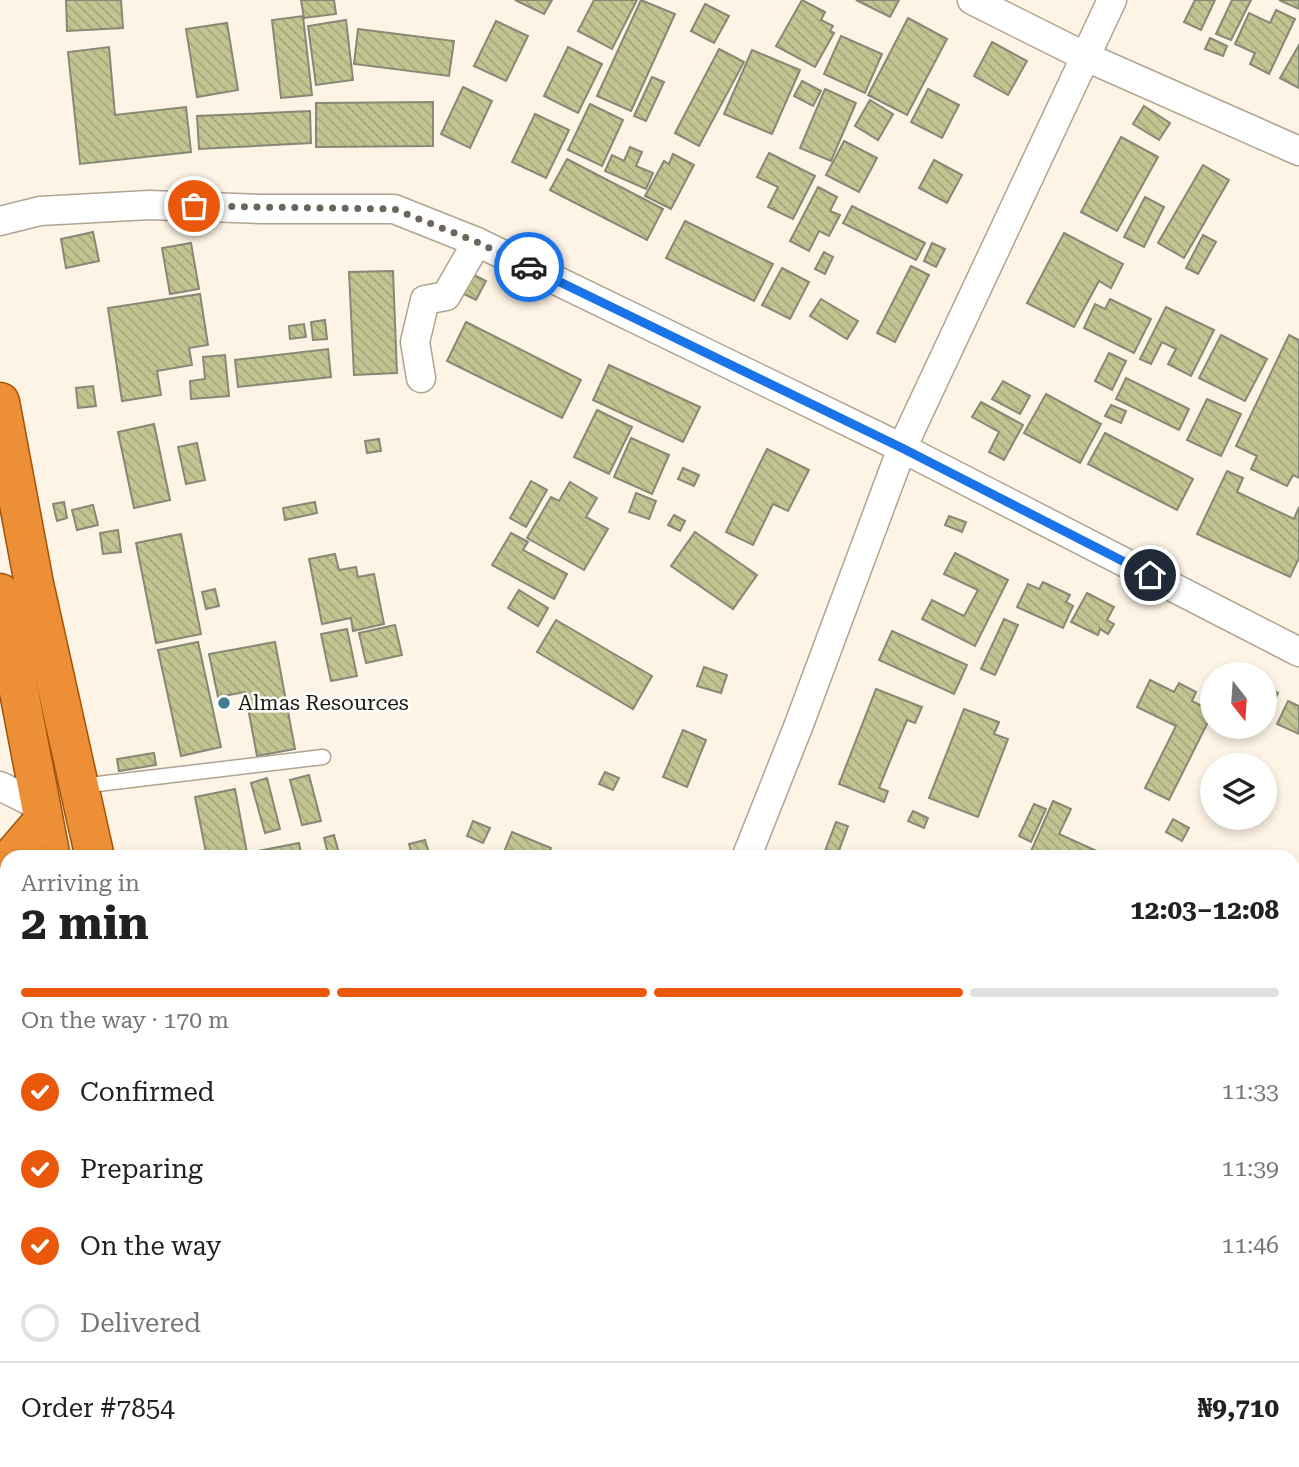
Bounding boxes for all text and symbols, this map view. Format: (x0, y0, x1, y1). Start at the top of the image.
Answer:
pin (164, 176, 224, 236)
icon: bag (175, 187, 213, 225)
courier (494, 232, 564, 302)
icon: car (510, 248, 548, 286)
pin (1120, 545, 1180, 605)
icon: home (1131, 556, 1169, 594)
north arrow (1200, 662, 1278, 738)
map controls (1200, 662, 1277, 830)
place label: Almas Resources (238, 691, 409, 715)
marker: Almas Resources (216, 695, 232, 711)
button: layers (1200, 753, 1277, 830)
text: Arriving in (21, 870, 140, 897)
text: 12:03–12:08 (1130, 895, 1279, 925)
text: 2 min (21, 896, 149, 950)
text: On the way · 170 m (21, 1007, 229, 1034)
icon: check (21, 1073, 59, 1111)
text: Confirmed (80, 1077, 215, 1107)
text: 11:33 (1222, 1078, 1279, 1105)
icon: check (21, 1150, 59, 1188)
text: Preparing (80, 1154, 203, 1184)
text: 11:39 (1222, 1155, 1279, 1182)
icon: check (21, 1227, 59, 1265)
text: On the way (80, 1231, 221, 1261)
text: 11:46 (1222, 1232, 1279, 1259)
text: Delivered (80, 1308, 201, 1338)
text: Order #7854 (21, 1393, 175, 1423)
text: ₦9,710 (1198, 1393, 1279, 1423)

